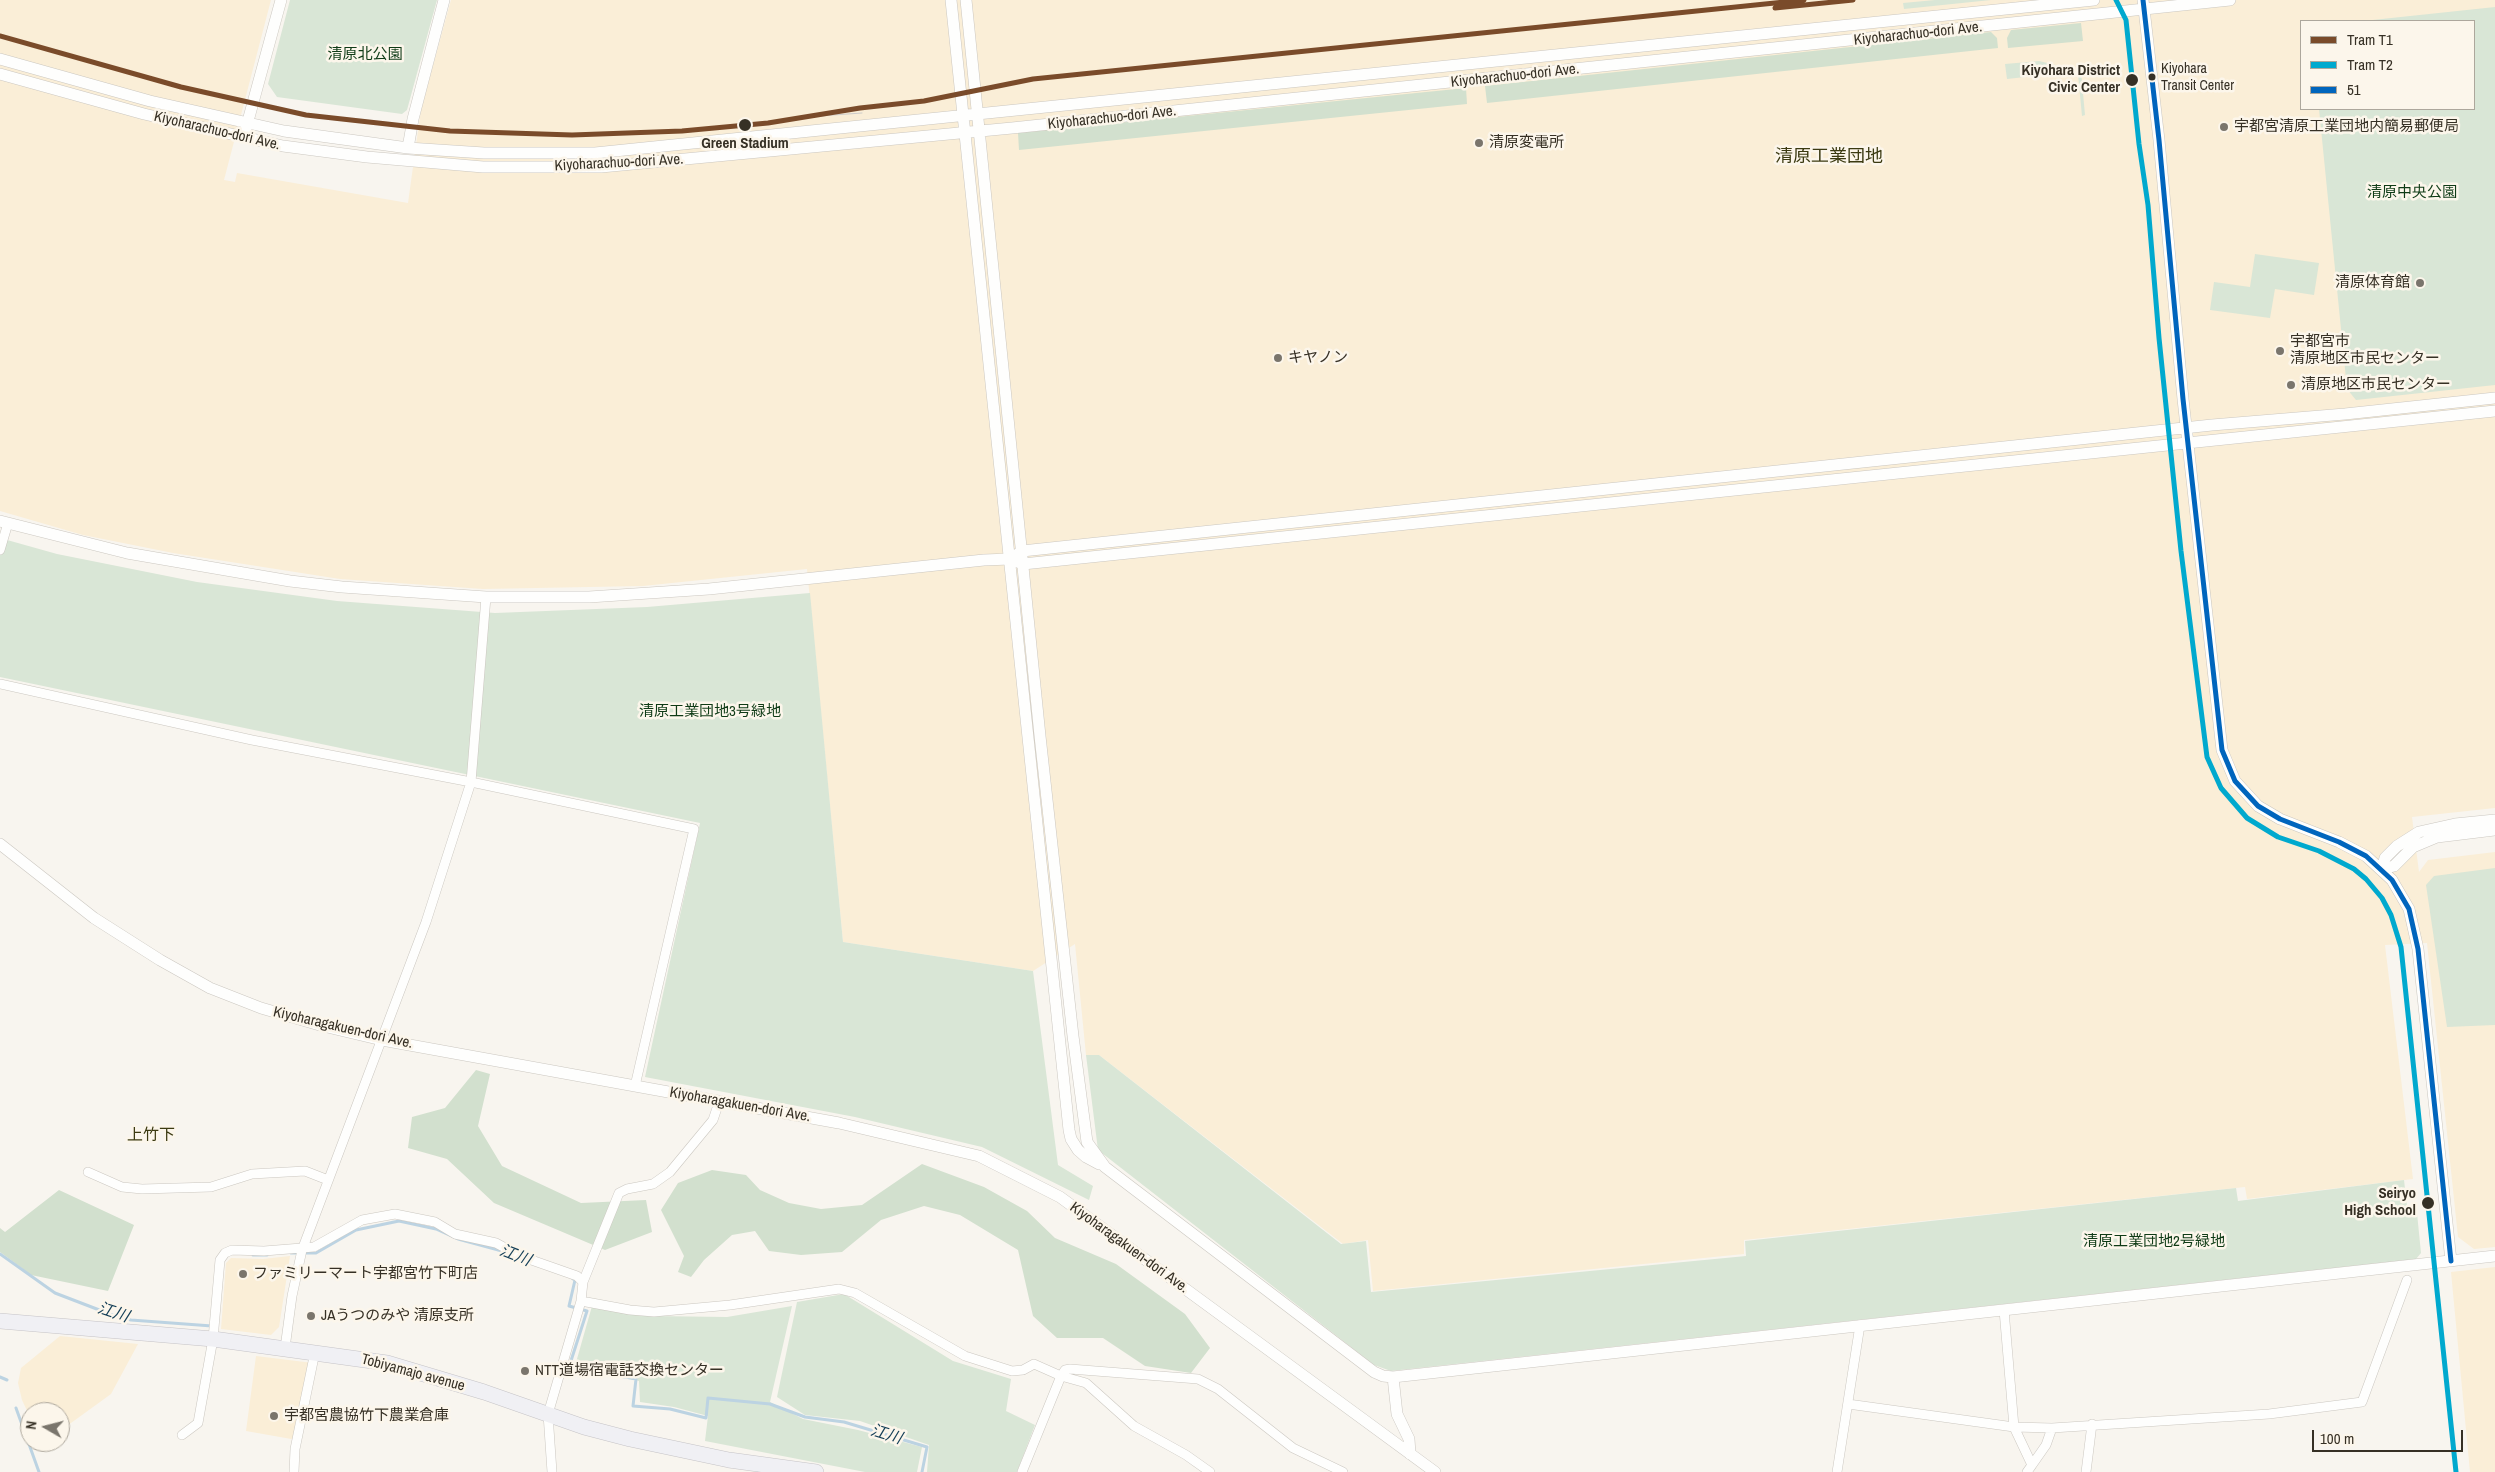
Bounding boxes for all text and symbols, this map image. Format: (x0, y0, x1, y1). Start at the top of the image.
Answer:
street label: Kiyoharachuo-dori Ave. (1853, 18, 1983, 50)
legend (2300, 20, 2475, 110)
text: Tram T1 (2347, 29, 2393, 50)
park label: 清原北公園 (328, 46, 402, 64)
text: Tram T2 (2347, 54, 2393, 75)
street label: Kiyoharachuo-dori Ave. (1450, 60, 1580, 92)
place label: Kiyohara Transit Center (2161, 61, 2234, 94)
place label: Kiyohara District Civic Center (2022, 62, 2120, 97)
marker: Kiyohara District Civic Center (2124, 72, 2140, 88)
marker: Kiyohara Transit Center (2147, 72, 2157, 82)
text: 51 (2347, 79, 2361, 100)
street label: Kiyoharachuo-dori Ave. (1047, 102, 1177, 134)
street label: Kiyoharachuo-dori Ave. (152, 108, 282, 154)
marker: Green Stadium (737, 117, 753, 133)
place label: 宇都宮清原工業団地内簡易郵便局 (2234, 118, 2459, 136)
marker: 宇都宮清原工業団地内簡易郵便局 (2218, 121, 2230, 133)
place label: 清原変電所 (1489, 134, 1564, 152)
place label: Green Stadium (701, 135, 789, 153)
marker: 清原変電所 (1473, 137, 1485, 149)
district label: 清原工業団地 (1775, 146, 1883, 168)
street label: Kiyoharachuo-dori Ave. (554, 151, 684, 175)
park label: 清原中央公園 (2367, 184, 2457, 202)
place label: 清原体育館 (2335, 274, 2410, 292)
marker: 清原体育館 (2414, 277, 2426, 289)
place label: 宇都宮市 清原地区市民センター (2290, 333, 2440, 368)
marker: 宇都宮市 清原地区市民センター (2274, 345, 2286, 357)
place label: キヤノン (1288, 349, 1348, 367)
marker: キヤノン (1272, 352, 1284, 364)
place label: 清原地区市民センター (2301, 376, 2451, 394)
marker: 清原地区市民センター (2285, 379, 2297, 391)
park label: 清原工業団地3号緑地 (639, 703, 781, 721)
street label: Kiyoharagakuen-dori Ave. (271, 1003, 415, 1053)
street label: Kiyoharagakuen-dori Ave. (668, 1084, 812, 1126)
district label: 上竹下 (127, 1126, 175, 1146)
place label: Seiryo High School (2344, 1185, 2416, 1220)
marker: Seiryo High School (2420, 1195, 2436, 1211)
street label: Kiyoharagakuen-dori Ave. (1066, 1199, 1192, 1297)
park label: 清原工業団地2号緑地 (2083, 1233, 2225, 1251)
water label: 江川 (497, 1241, 533, 1271)
place label: ファミリーマート宇都宮竹下町店 (253, 1265, 478, 1283)
marker: ファミリーマート宇都宮竹下町店 (237, 1268, 249, 1280)
water label: 江川 (95, 1299, 131, 1327)
place label: JAうつのみや 清原支所 (321, 1307, 474, 1325)
marker: JAうつのみや 清原支所 (305, 1310, 317, 1322)
street label: Tobiyamajo avenue (359, 1351, 467, 1395)
place label: NTT道場宿電話交換センター (535, 1362, 724, 1380)
marker: NTT道場宿電話交換センター (519, 1365, 531, 1377)
north arrow (20, 1402, 70, 1452)
place label: 宇都宮農協竹下農業倉庫 (284, 1407, 449, 1425)
marker: 宇都宮農協竹下農業倉庫 (268, 1410, 280, 1422)
text: N (22, 1420, 41, 1430)
scale bar (2315, 1420, 2466, 1452)
water label: 江川 (868, 1421, 904, 1449)
text: 100 m (2320, 1428, 2354, 1449)

